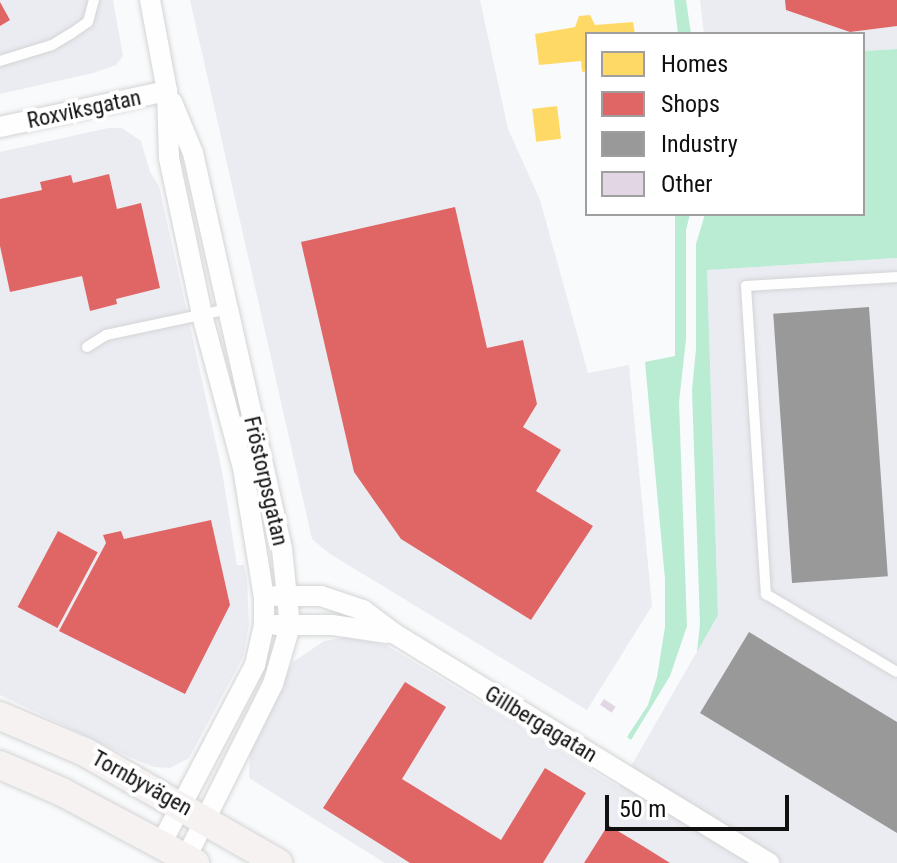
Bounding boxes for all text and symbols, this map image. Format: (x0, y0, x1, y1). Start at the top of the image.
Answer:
legend (585, 32, 865, 216)
text: Homes (661, 50, 728, 78)
street label: Roxviksgatan (25, 84, 143, 134)
text: Shops (661, 90, 720, 118)
text: Industry (661, 130, 738, 158)
text: Other (661, 170, 713, 198)
street label: Fröstorpsgatan (238, 414, 294, 548)
street label: Gillbergagatan (480, 680, 602, 768)
street label: Tornbyvägen (87, 745, 197, 821)
scale bar (609, 779, 793, 829)
text: 50 m (619, 795, 666, 823)

